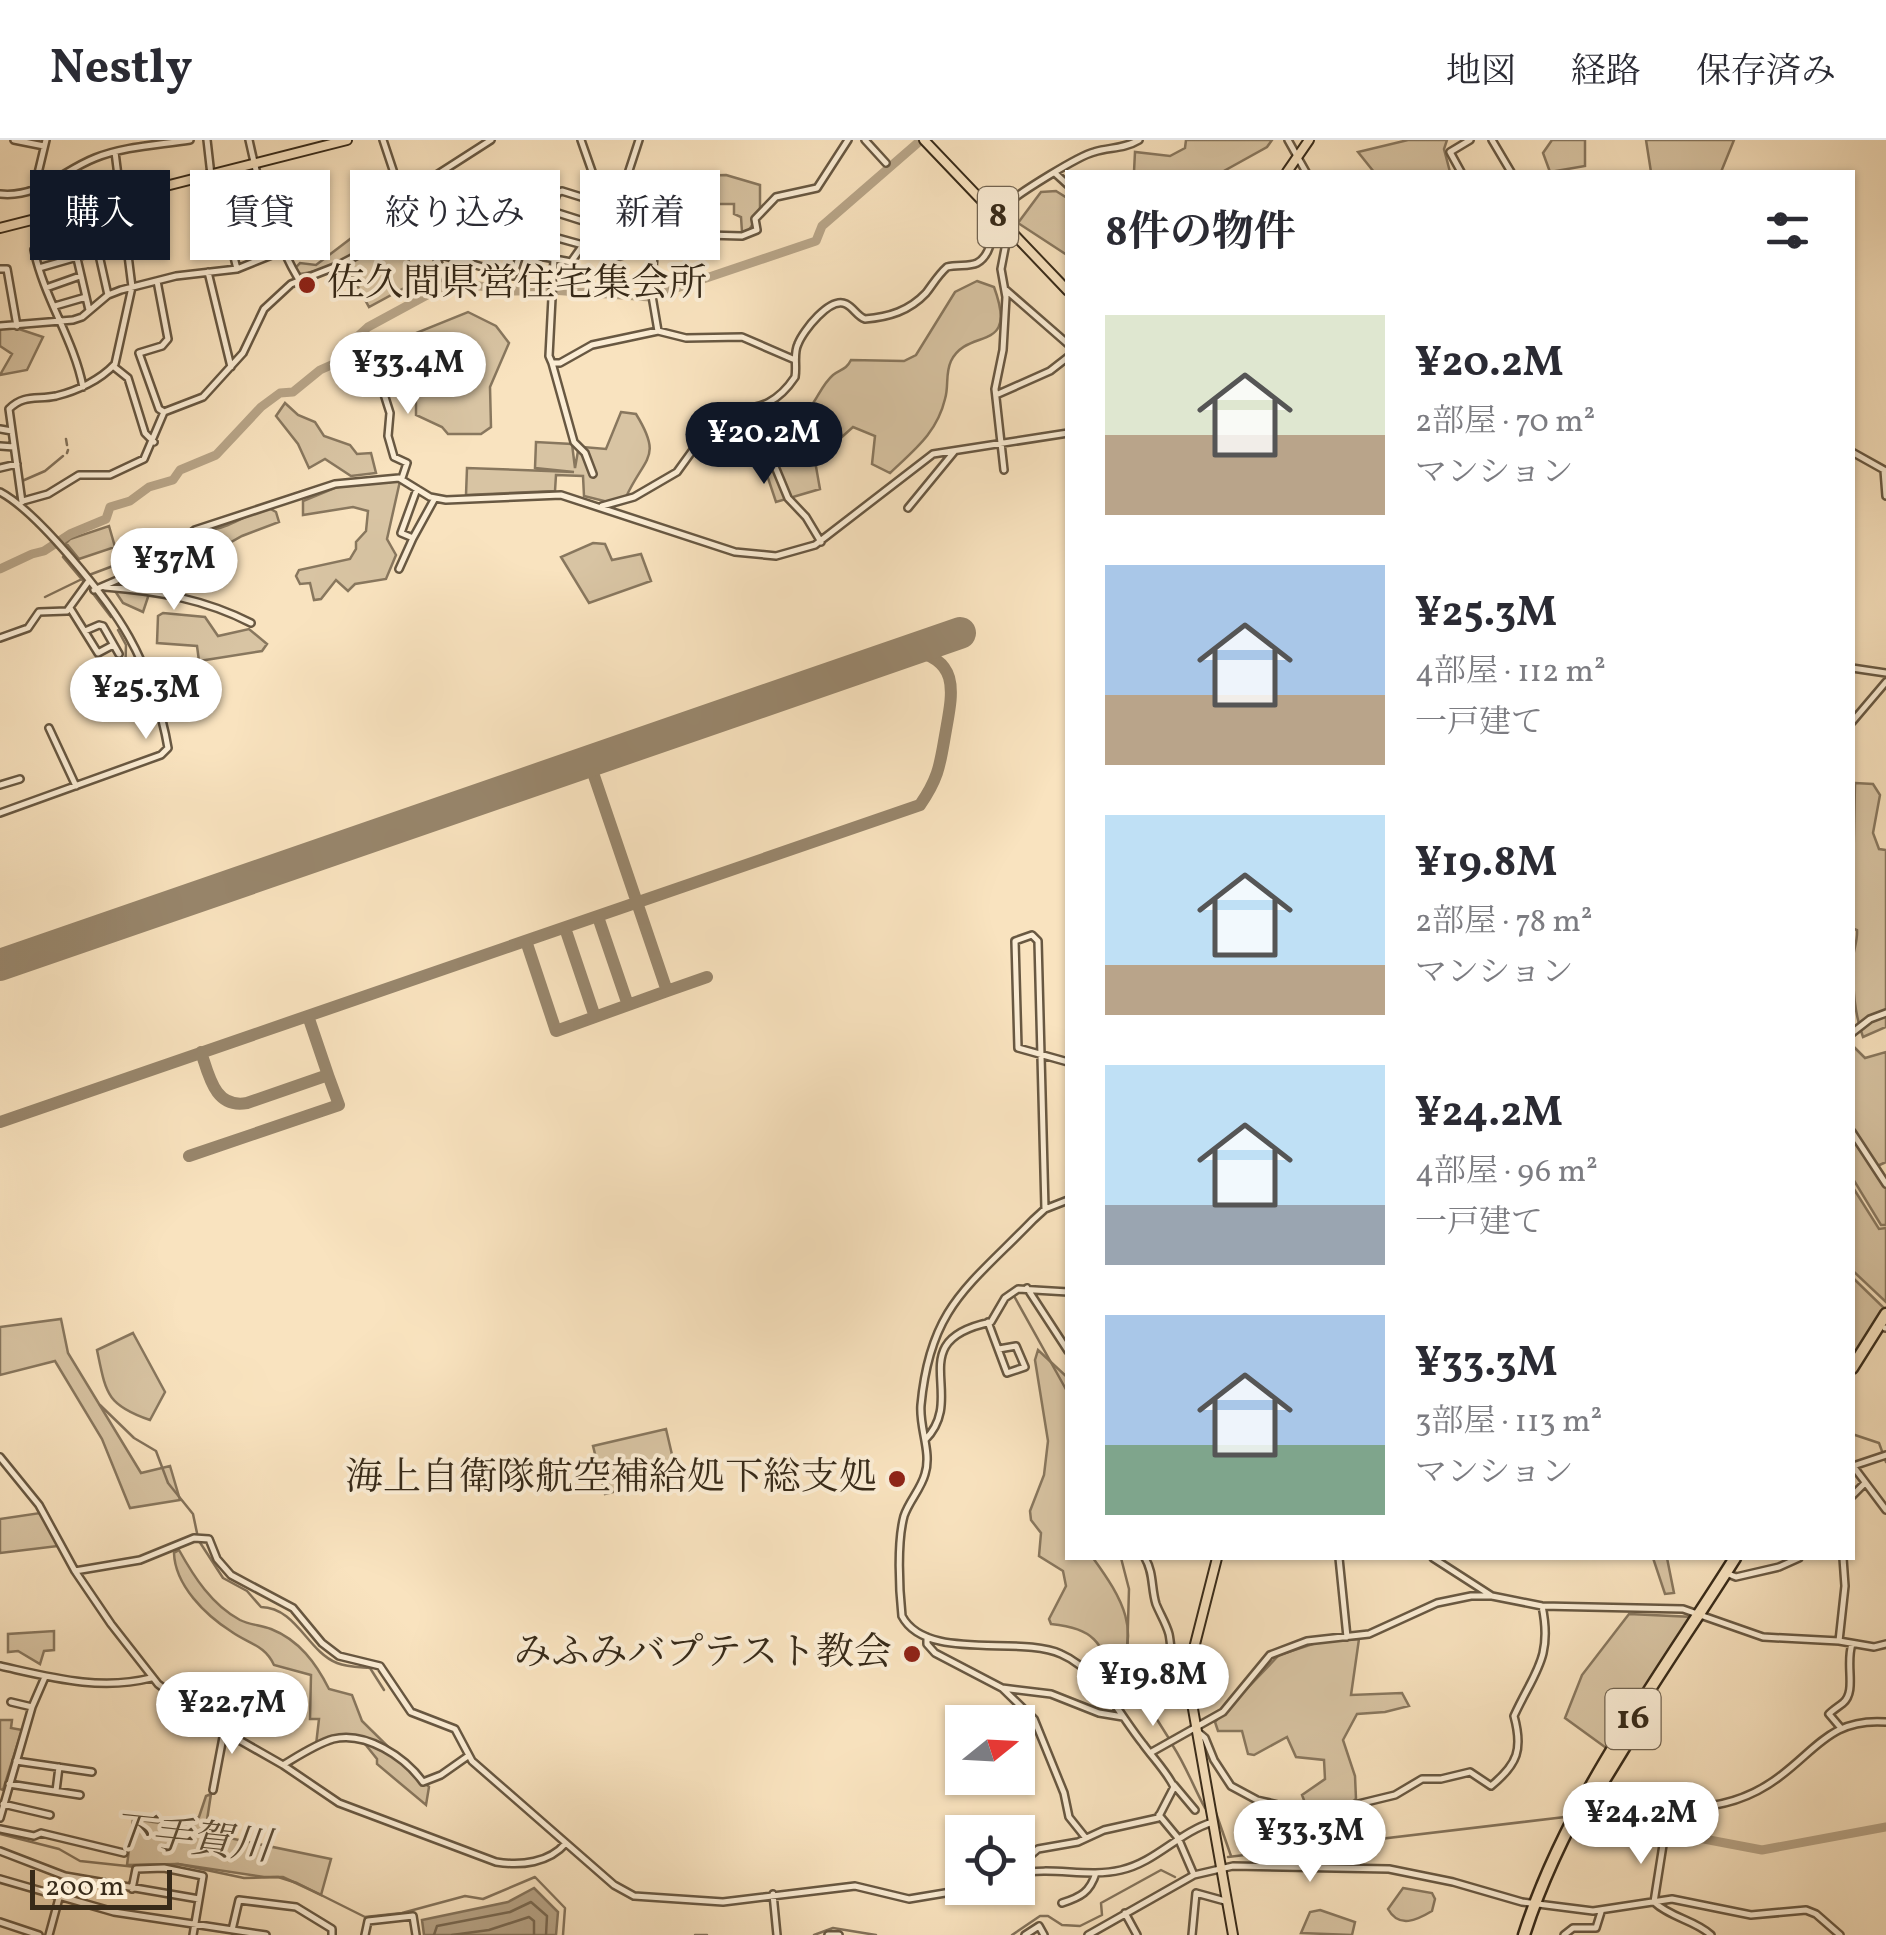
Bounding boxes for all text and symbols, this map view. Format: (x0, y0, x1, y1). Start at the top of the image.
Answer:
text: Nestly (50, 36, 192, 103)
text: 地図 (1446, 49, 1516, 97)
text: 経路 (1571, 49, 1641, 97)
text: 保存済み (1696, 49, 1836, 97)
chip: 購入 (30, 170, 170, 260)
chip: 賃貸 (190, 170, 330, 260)
chip: 絞り込み (350, 170, 560, 260)
chip: 新着 (580, 170, 720, 260)
road number: 8 (978, 187, 1018, 247)
icon: filters (1760, 203, 1815, 258)
text: 8件の物件 (1105, 205, 1296, 264)
place label: 佐久間県営住宅集会所 (327, 259, 707, 312)
marker: 佐久間県営住宅集会所 (296, 274, 318, 296)
pin: ¥33.4M (327, 332, 489, 417)
text: ¥20.2M (1415, 335, 1563, 394)
text: ¥33.4M (352, 342, 464, 386)
icon: home (1185, 355, 1305, 475)
text: 2部屋 · 70 m² (1415, 401, 1595, 445)
pin: ¥20.2M (683, 402, 845, 487)
text: ¥20.2M (707, 412, 821, 456)
text: マンション (1415, 452, 1574, 496)
pin: ¥37M (115, 528, 233, 613)
text: ¥37M (133, 538, 215, 582)
text: ¥25.3M (1415, 585, 1557, 644)
icon: home (1185, 605, 1305, 725)
text: 4部屋 · 112 m² (1415, 651, 1606, 695)
pin: ¥25.3M (65, 657, 227, 742)
text: ¥25.3M (92, 667, 200, 711)
text: 一戸建て (1415, 702, 1543, 746)
text: ¥19.8M (1415, 835, 1557, 894)
icon: home (1185, 855, 1305, 975)
text: 2部屋 · 78 m² (1415, 901, 1593, 945)
text: マンション (1415, 952, 1574, 996)
text: ¥24.2M (1415, 1085, 1563, 1144)
icon: home (1185, 1105, 1305, 1225)
text: 4部屋 · 96 m² (1415, 1151, 1598, 1195)
text: 一戸建て (1415, 1202, 1543, 1246)
text: ¥33.3M (1415, 1335, 1557, 1394)
icon: home (1185, 1355, 1305, 1475)
text: 3部屋 · 113 m² (1415, 1401, 1602, 1445)
text: マンション (1415, 1452, 1574, 1496)
place label: 海上自衛隊航空補給処下総支処 (345, 1453, 877, 1506)
marker: 海上自衛隊航空補給処下総支処 (886, 1468, 908, 1490)
place label: みふみバプテスト教会 (514, 1628, 892, 1681)
marker: みふみバプテスト教会 (901, 1643, 923, 1665)
pin: ¥19.8M (1072, 1644, 1234, 1729)
text: ¥19.8M (1099, 1654, 1207, 1698)
pin: ¥22.7M (151, 1672, 313, 1757)
text: ¥22.7M (178, 1682, 286, 1726)
road number: 16 (1606, 1689, 1660, 1749)
north arrow (945, 1705, 1035, 1795)
map controls (945, 1705, 1035, 1905)
pin: ¥24.2M (1560, 1782, 1722, 1867)
text: ¥24.2M (1585, 1792, 1697, 1836)
pin: ¥33.3M (1229, 1800, 1391, 1885)
water label: 下手賀川 (109, 1805, 277, 1878)
text: ¥33.3M (1256, 1810, 1364, 1854)
button: locate (945, 1815, 1035, 1905)
scale bar (30, 1865, 172, 1910)
text: 200 m (45, 1868, 124, 1907)

